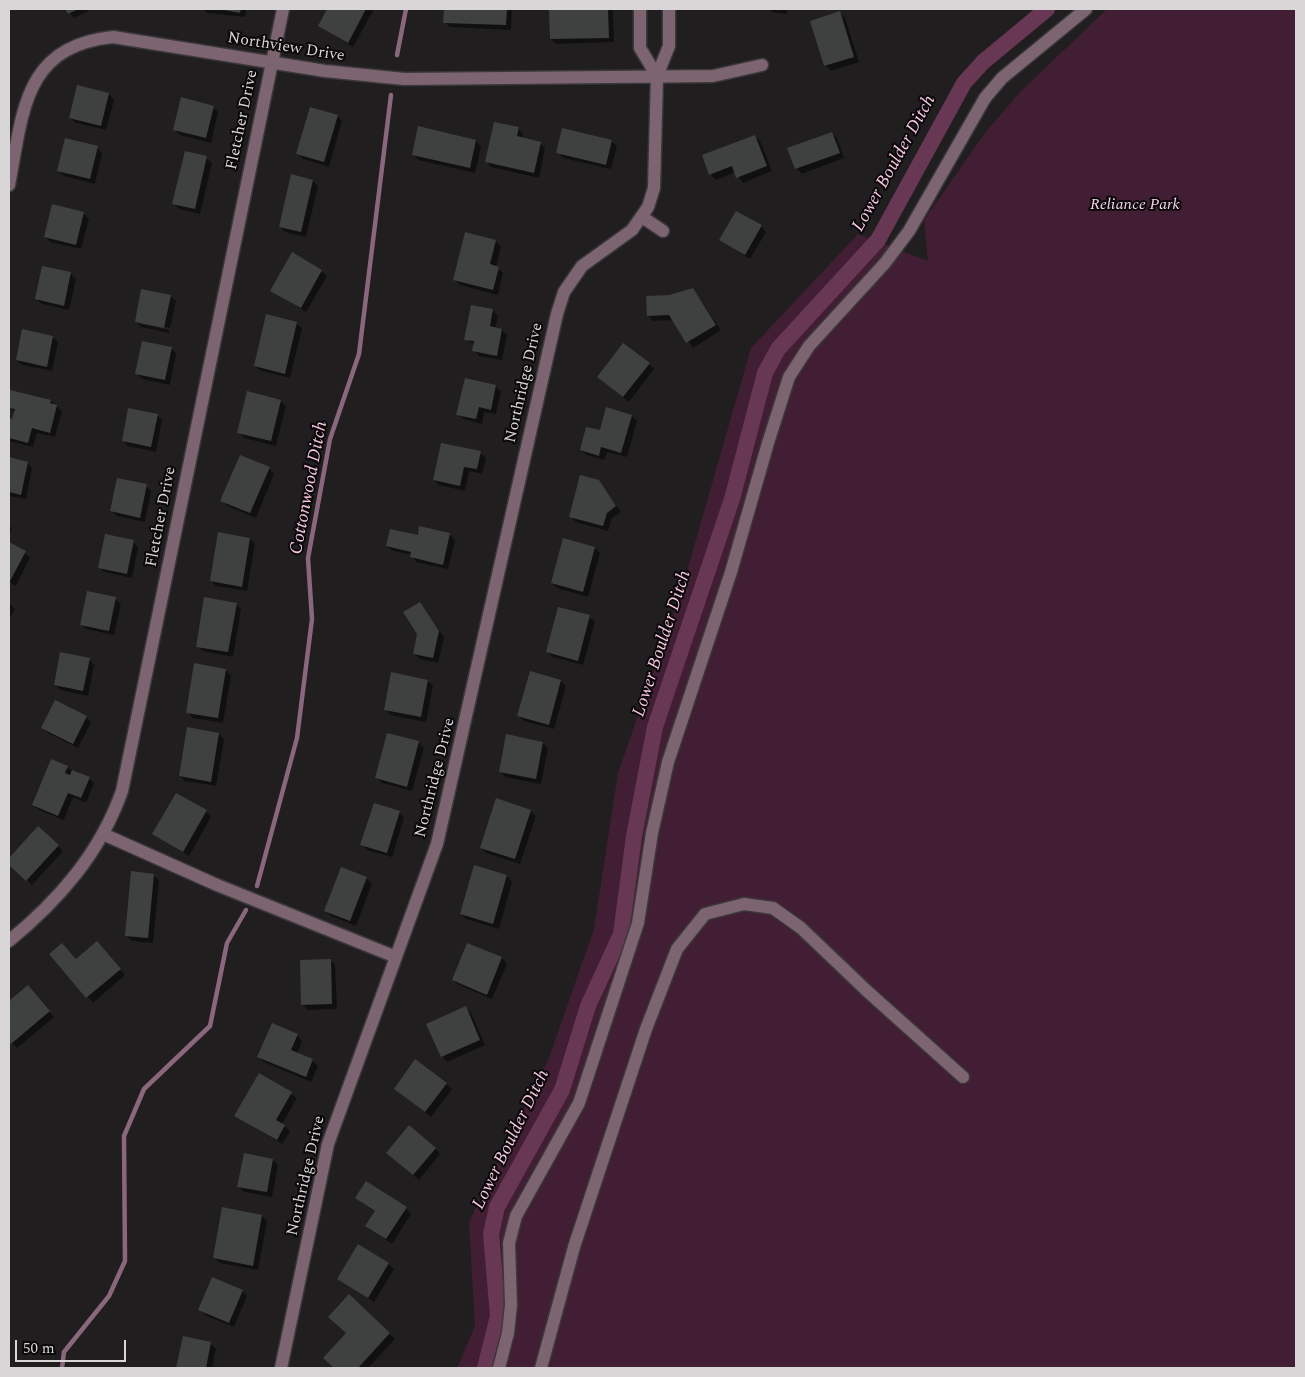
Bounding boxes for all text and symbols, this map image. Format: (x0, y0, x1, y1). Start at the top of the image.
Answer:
street label: Northview Drive (226, 29, 346, 67)
street label: Fletcher Drive (223, 68, 263, 172)
water label: Lower Boulder Ditch (849, 92, 941, 236)
park label: Reliance Park (1090, 196, 1180, 216)
street label: Northridge Drive (502, 321, 548, 445)
water label: Cottonwood Ditch (287, 420, 333, 556)
street label: Fletcher Drive (143, 465, 181, 569)
water label: Lower Boulder Ditch (629, 568, 697, 720)
street label: Northridge Drive (412, 716, 460, 840)
water label: Lower Boulder Ditch (469, 1067, 555, 1213)
street label: Northridge Drive (284, 1114, 330, 1238)
scale bar (18, 1330, 129, 1362)
text: 50 m (23, 1337, 55, 1360)

